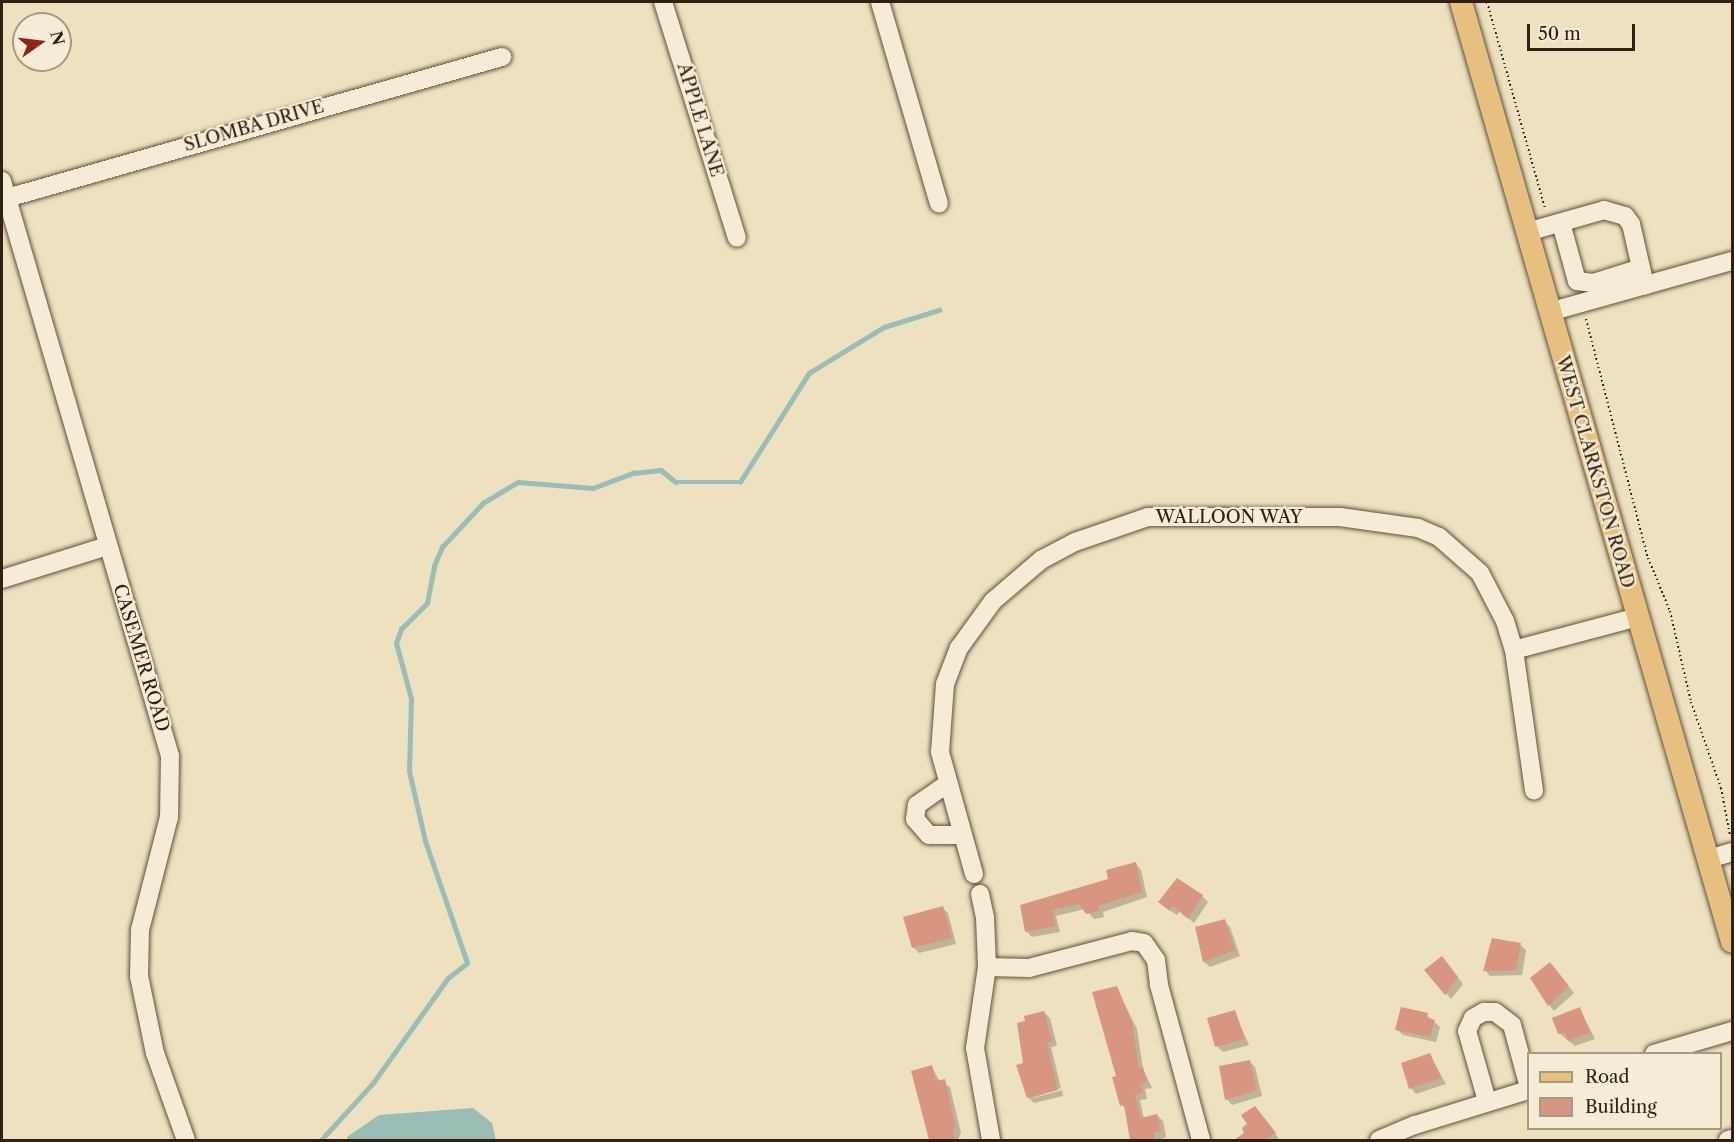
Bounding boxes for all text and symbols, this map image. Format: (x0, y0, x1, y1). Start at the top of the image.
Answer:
north arrow (12, 12, 72, 72)
scale bar (1530, 12, 1638, 50)
text: 50 m (1538, 23, 1581, 45)
text: N (46, 29, 69, 47)
street label: APPLE LANE (672, 60, 728, 180)
street label: SLOMBA DRIVE (181, 96, 327, 156)
street label: WEST CLARKSTON ROAD (1551, 353, 1639, 591)
street label: WALLOON WAY (1155, 506, 1303, 528)
street label: CASEMER ROAD (108, 581, 174, 735)
legend (1527, 1052, 1722, 1130)
text: Road (1585, 1066, 1630, 1088)
text: Building (1585, 1096, 1657, 1118)

